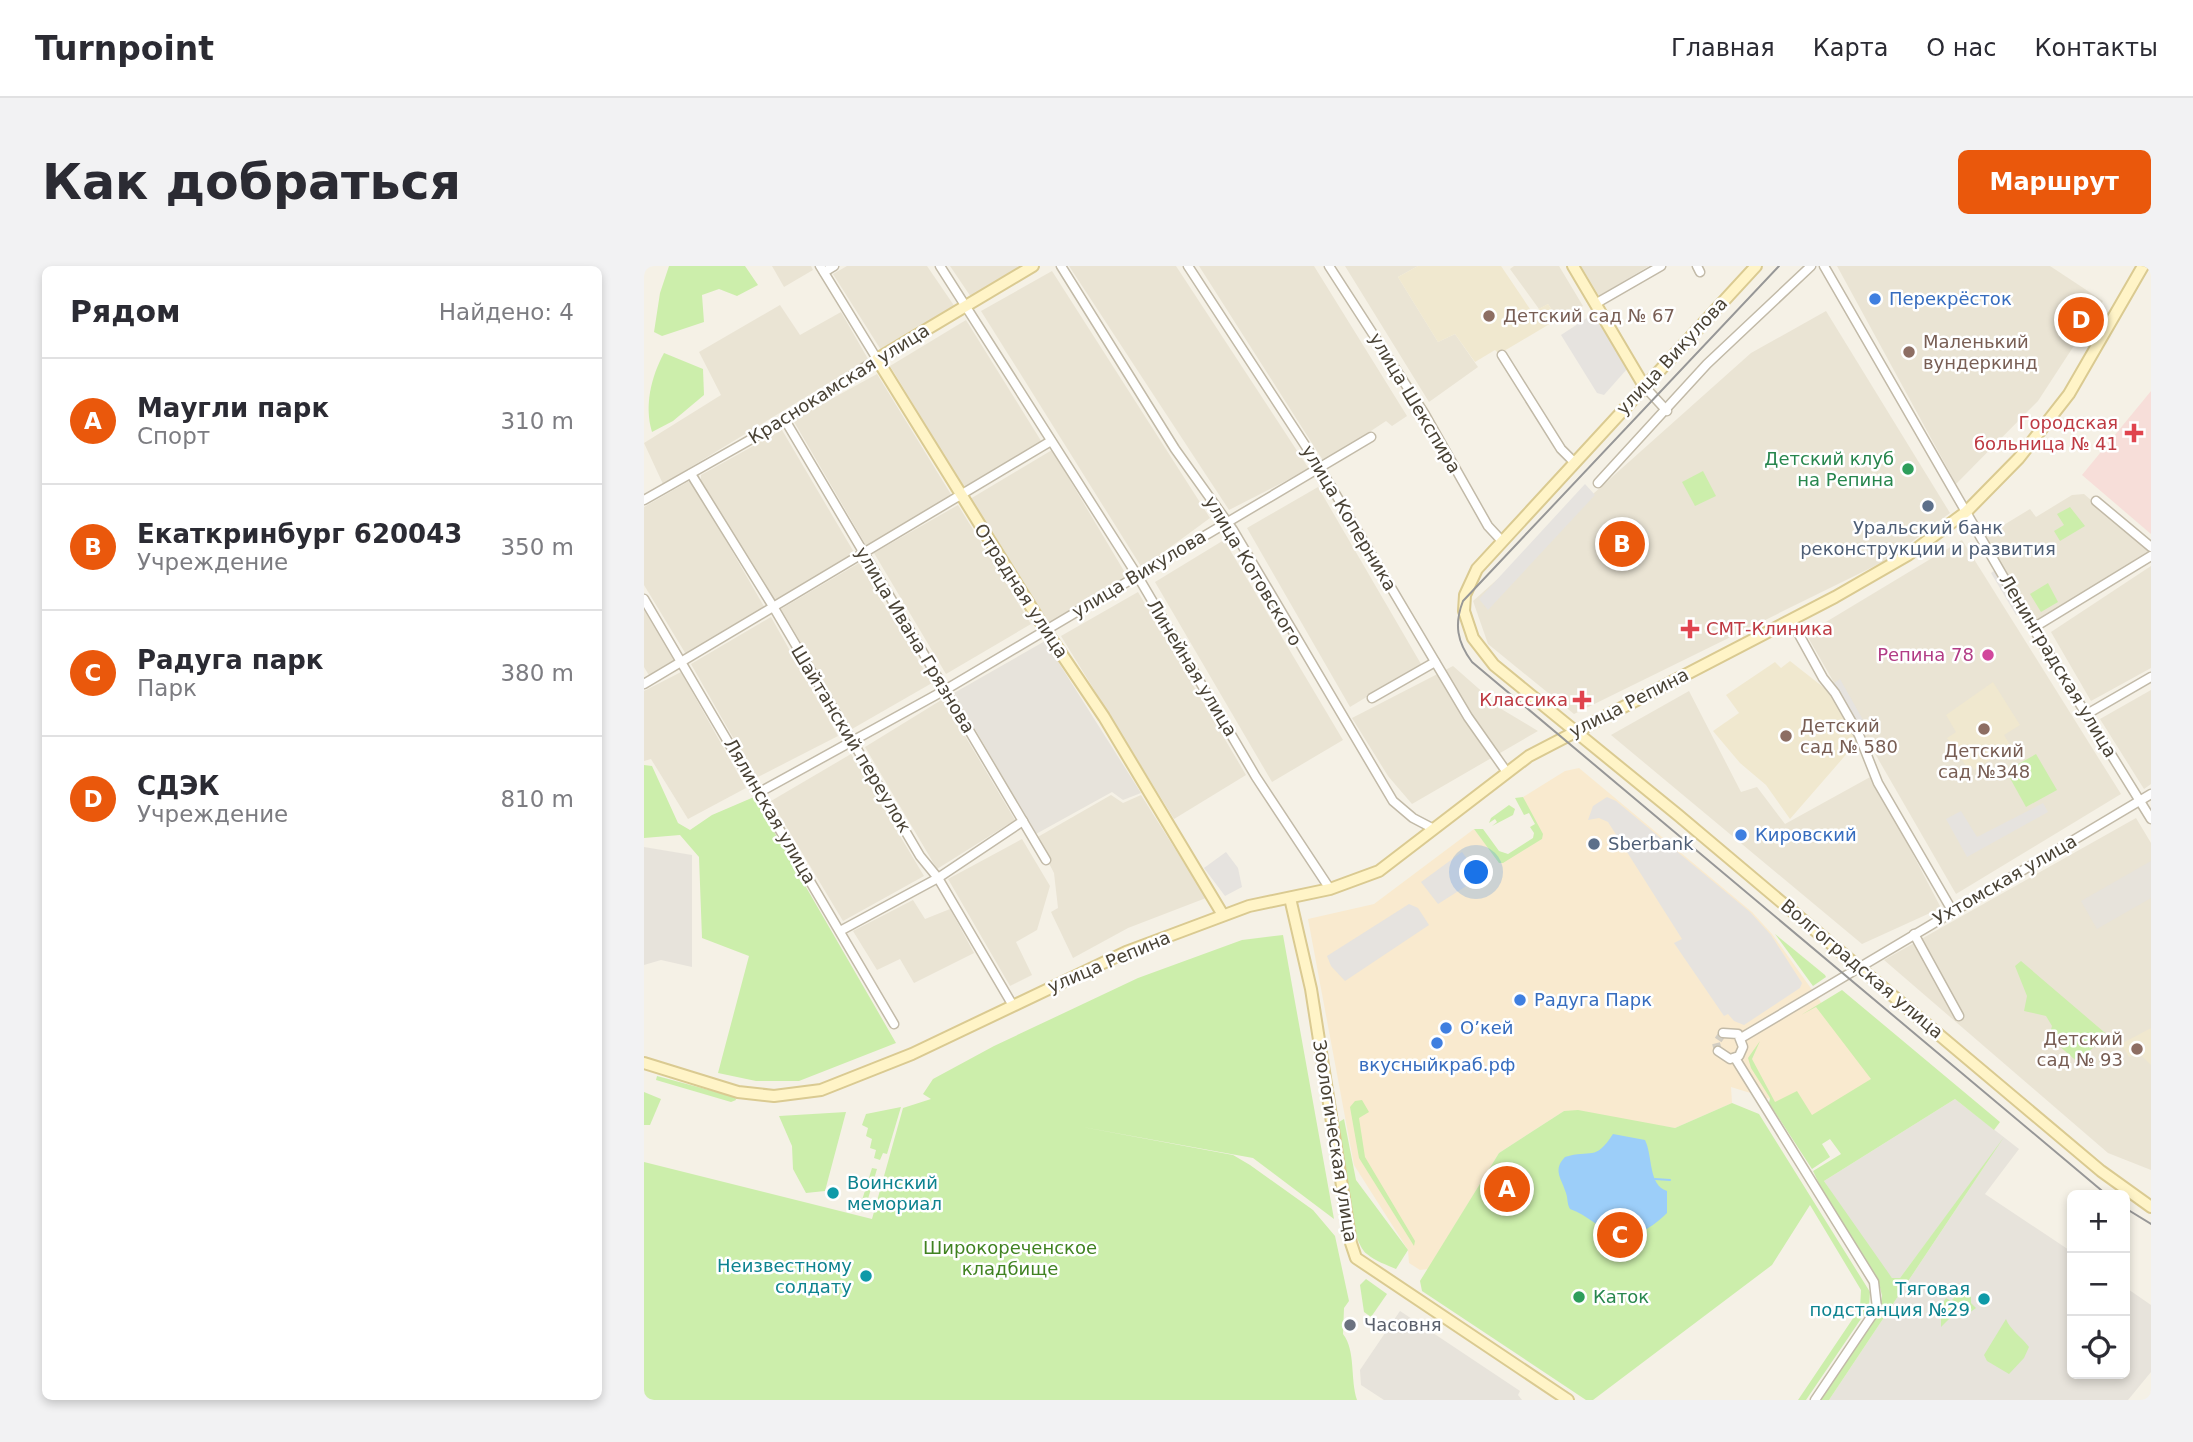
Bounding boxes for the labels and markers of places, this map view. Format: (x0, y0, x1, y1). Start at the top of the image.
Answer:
place label: Перекрёсток (1889, 288, 2012, 309)
marker: Перекрёсток (1867, 291, 1883, 307)
pin: D (2058, 294, 2104, 346)
place label: Детский сад № 67 (1503, 305, 1675, 326)
marker: Детский сад № 67 (1481, 308, 1497, 324)
place label: Маленький вундеркинд (1923, 331, 2038, 373)
marker: Маленький вундеркинд (1901, 344, 1917, 360)
place label: Городская больница № 41 (1974, 412, 2118, 454)
marker: Городская больница № 41 (2124, 423, 2144, 443)
place label: Детский клуб на Репина (1764, 448, 1894, 490)
marker: Детский клуб на Репина (1900, 461, 1916, 477)
marker: Уральский банк реконструкции и развития (1920, 498, 1936, 514)
place label: Уральский банк реконструкции и развития (1800, 517, 2056, 559)
pin: B (1599, 518, 1645, 570)
place label: СМТ-Клиника (1706, 618, 1833, 639)
marker: СМТ-Клиника (1680, 619, 1700, 639)
place label: Репина 78 (1877, 644, 1974, 665)
marker: Репина 78 (1980, 647, 1996, 663)
place label: Классика (1479, 689, 1568, 710)
marker: Классика (1574, 692, 1590, 708)
place label: Детский сад № 580 (1800, 715, 1898, 757)
marker: Детский сад №348 (1976, 721, 1992, 737)
marker: Детский сад № 580 (1778, 728, 1794, 744)
place label: Детский сад №348 (1938, 740, 2030, 782)
place label: Кировский (1755, 824, 1857, 845)
marker: Кировский (1733, 827, 1749, 843)
place label: Sberbank (1608, 833, 1694, 854)
marker: Sberbank (1586, 836, 1602, 852)
place label: Радуга Парк (1534, 989, 1652, 1010)
marker: Радуга Парк (1512, 992, 1528, 1008)
place label: О’кей (1460, 1017, 1514, 1038)
marker: О’кей (1438, 1020, 1454, 1036)
place label: Детский сад № 93 (2037, 1028, 2123, 1070)
marker: вкусныйкраб.рф (1429, 1035, 1445, 1051)
marker: Детский сад № 93 (2129, 1041, 2145, 1057)
place label: вкусныйкраб.рф (1359, 1054, 1515, 1075)
pin: A (1484, 1163, 1530, 1215)
place label: Воинский мемориал (847, 1172, 942, 1214)
marker: Воинский мемориал (825, 1185, 841, 1201)
pin: C (1597, 1209, 1643, 1261)
place label: Неизвестному солдату (717, 1255, 852, 1297)
marker: Неизвестному солдату (858, 1268, 874, 1284)
place label: Тяговая подстанция №29 (1809, 1278, 1970, 1320)
place label: Каток (1593, 1286, 1649, 1307)
marker: Каток (1571, 1289, 1587, 1305)
marker: Тяговая подстанция №29 (1976, 1291, 1992, 1307)
place label: Часовня (1364, 1314, 1441, 1335)
marker: Часовня (1342, 1317, 1358, 1333)

